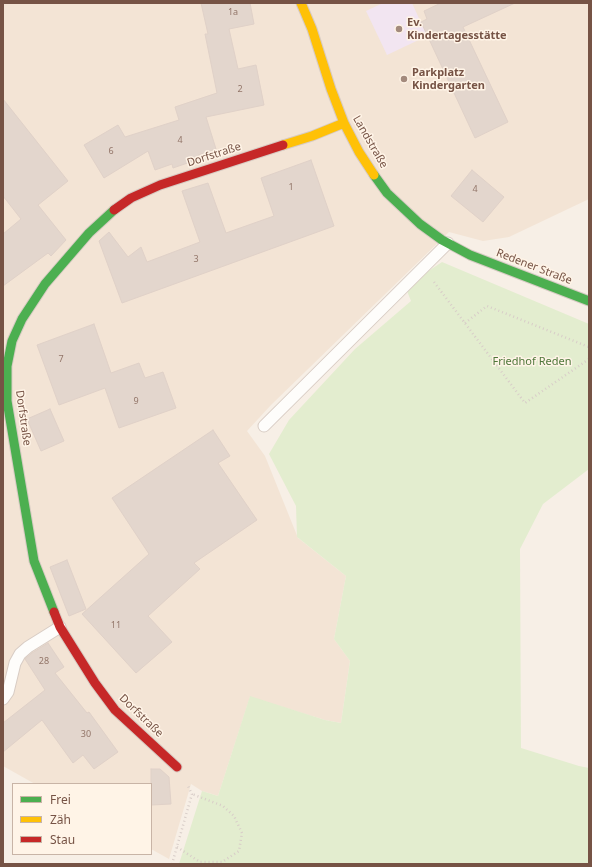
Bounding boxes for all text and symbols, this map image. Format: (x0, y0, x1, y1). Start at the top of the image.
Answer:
house number: 1a (228, 7, 238, 17)
place label: Ev. Kindertagesstätte (407, 16, 507, 42)
marker: Ev. Kindertagesstätte (394, 24, 404, 34)
place label: Parkplatz Kindergarten (412, 66, 485, 92)
marker: Parkplatz Kindergarten (399, 74, 409, 84)
house number: 2 (237, 84, 243, 94)
street label: Landstraße (350, 113, 390, 171)
house number: 4 (177, 135, 183, 145)
street label: Dorfstraße (185, 140, 243, 170)
house number: 6 (108, 146, 114, 156)
house number: 1 (288, 182, 294, 192)
house number: 4 (472, 184, 478, 194)
street label: Redener Straße (494, 246, 574, 288)
house number: 3 (193, 254, 199, 264)
house number: 7 (58, 354, 64, 364)
park label: Friedhof Reden (493, 355, 571, 369)
street label: Dorfstraße (13, 389, 33, 447)
house number: 9 (133, 396, 139, 406)
house number: 11 (111, 620, 121, 630)
house number: 28 (39, 656, 49, 666)
street label: Dorfstraße (116, 692, 166, 740)
house number: 30 (81, 729, 91, 739)
legend (12, 783, 152, 855)
text: Frei (50, 791, 71, 808)
text: Zäh (50, 811, 71, 828)
text: Stau (50, 831, 75, 848)

